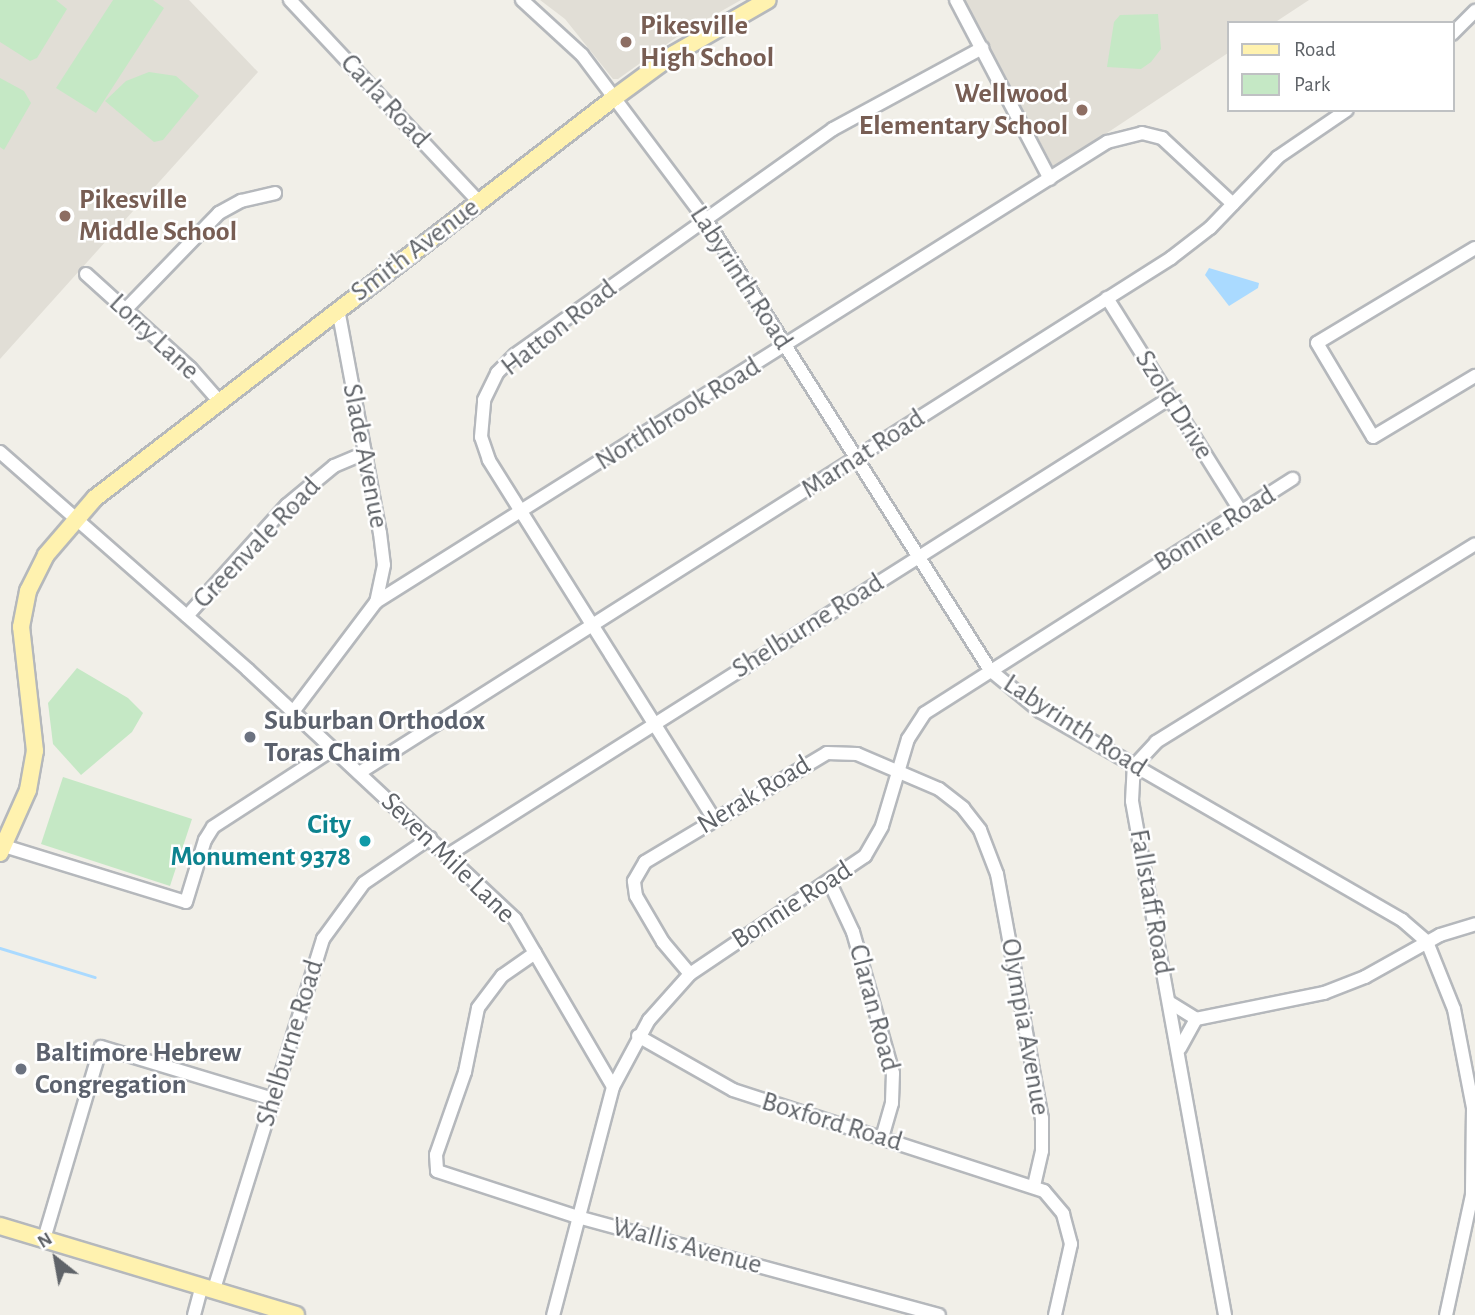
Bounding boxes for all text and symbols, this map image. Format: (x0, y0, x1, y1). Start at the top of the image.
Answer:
place label: Pikesville High School (640, 9, 774, 75)
legend (1226, 21, 1454, 112)
marker: Pikesville High School (618, 34, 634, 50)
text: Road (1294, 39, 1336, 60)
street label: Carla Road (333, 47, 437, 155)
text: Park (1294, 74, 1330, 95)
place label: Wellwood Elementary School (859, 77, 1068, 143)
marker: Wellwood Elementary School (1074, 102, 1090, 118)
place label: Pikesville Middle School (79, 183, 237, 249)
street label: Smith Avenue (344, 191, 486, 309)
street label: Labyrinth Road (682, 200, 800, 356)
marker: Pikesville Middle School (57, 208, 73, 224)
street label: Hatton Road (495, 273, 623, 383)
street label: Lorry Lane (102, 287, 206, 387)
street label: Szold Drive (1127, 344, 1221, 466)
street label: Northbrook Road (589, 350, 767, 478)
street label: Slade Avenue (335, 381, 395, 531)
street label: Marnat Road (795, 402, 931, 506)
street label: Greenvale Road (186, 470, 328, 616)
street label: Bonnie Road (1148, 478, 1282, 580)
street label: Shelburne Road (726, 566, 890, 686)
street label: Labyrinth Road (997, 667, 1153, 785)
place label: Suburban Orthodox Toras Chaim (264, 704, 485, 770)
marker: Suburban Orthodox Toras Chaim (242, 729, 258, 745)
street label: Nerak Road (691, 748, 817, 842)
street label: Seven Mile Lane (374, 785, 522, 931)
place label: City Monument 9378 (170, 808, 351, 874)
street label: Fallstaff Road (1122, 827, 1180, 977)
marker: City Monument 9378 (357, 833, 373, 849)
street label: Bonnie Road (725, 854, 859, 956)
street label: Olympia Avenue (993, 936, 1057, 1118)
street label: Claran Road (841, 941, 907, 1075)
street label: Shelburne Road (249, 956, 331, 1130)
place label: Baltimore Hebrew Congregation (35, 1036, 241, 1102)
marker: Baltimore Hebrew Congregation (13, 1061, 29, 1077)
street label: Boxford Road (758, 1085, 906, 1159)
street label: Wallis Avenue (608, 1210, 766, 1282)
north arrow (21, 1224, 91, 1294)
text: N (34, 1229, 55, 1252)

